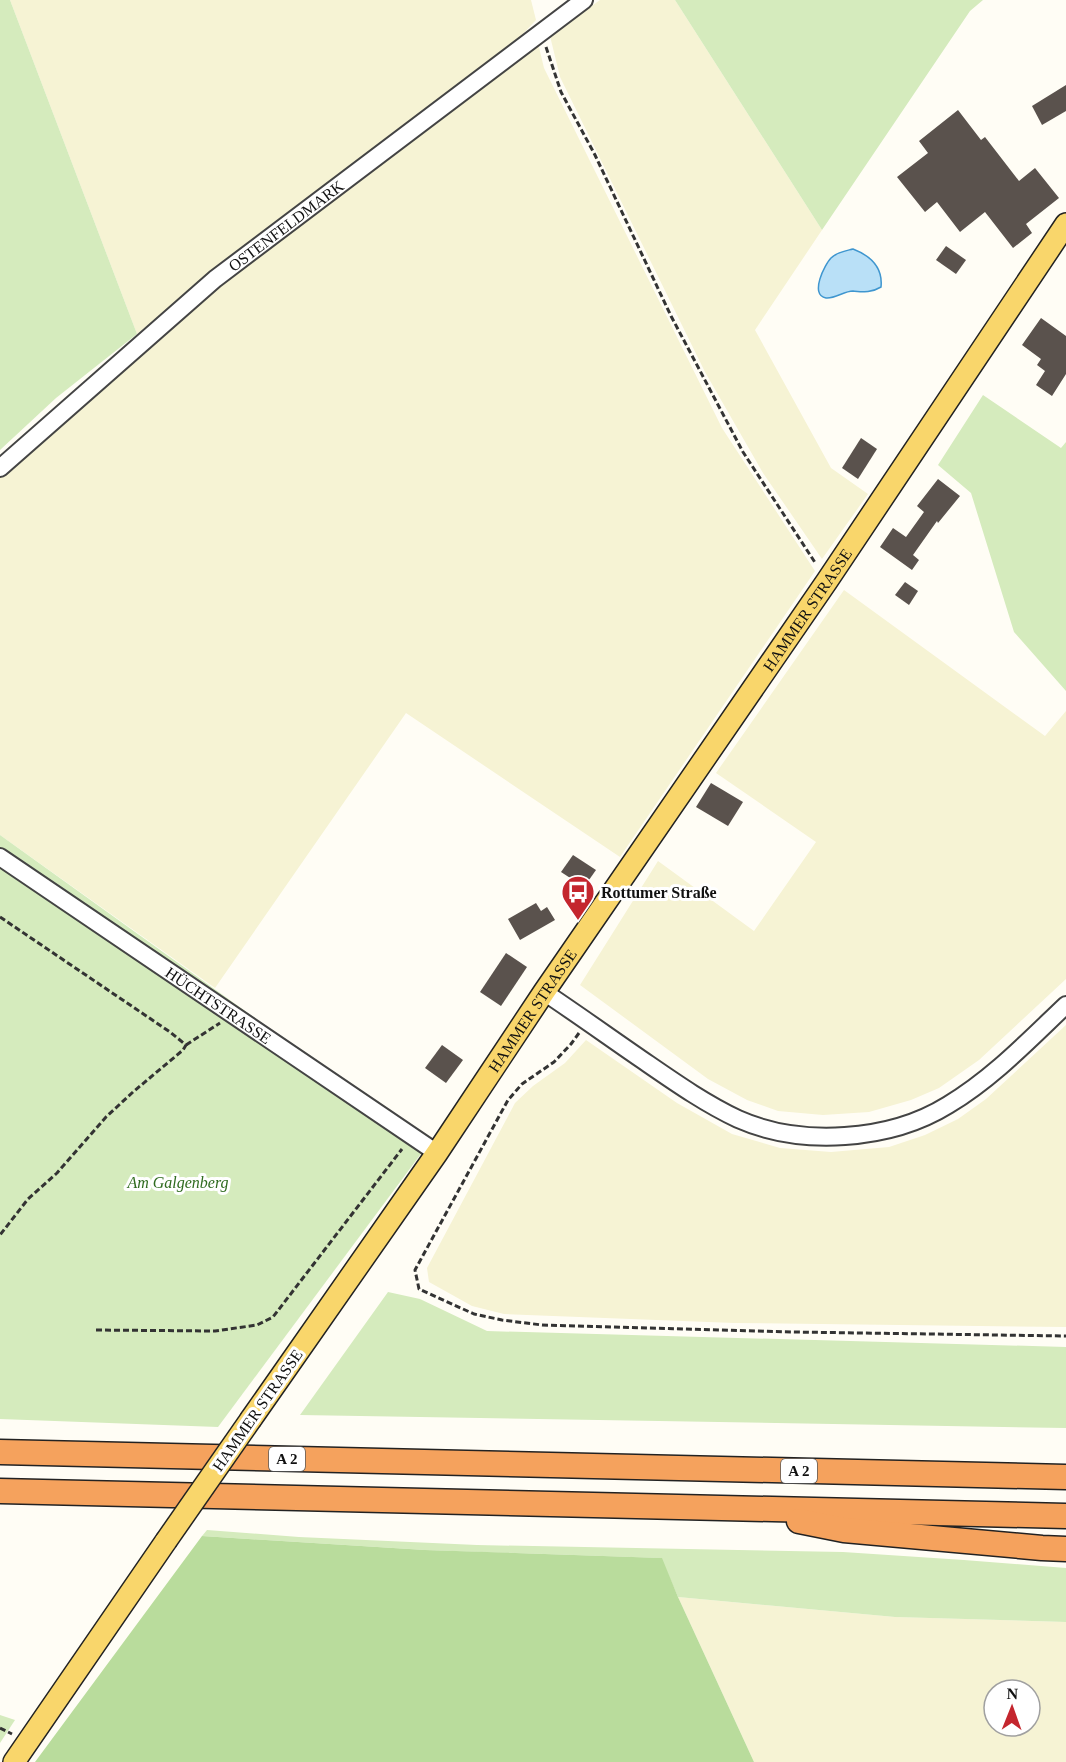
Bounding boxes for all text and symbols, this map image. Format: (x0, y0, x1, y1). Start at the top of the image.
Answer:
street label: OSTENFELDMARK (225, 177, 347, 275)
street label: HAMMER STRASSE (760, 545, 855, 674)
bus stop icon: Rottumer Straße (560, 874, 596, 921)
place label: Rottumer Straße (601, 884, 717, 901)
street label: HAMMER STRASSE (485, 946, 580, 1075)
street label: HÜCHTSTRASSE (162, 964, 274, 1047)
park label: Am Galgenberg (126, 1174, 229, 1192)
street label: HAMMER STRASSE (209, 1346, 306, 1474)
road number: A 2 (269, 1447, 305, 1471)
road number: A 2 (781, 1459, 817, 1483)
north arrow (982, 1678, 1042, 1738)
text: N (1006, 1685, 1019, 1702)

